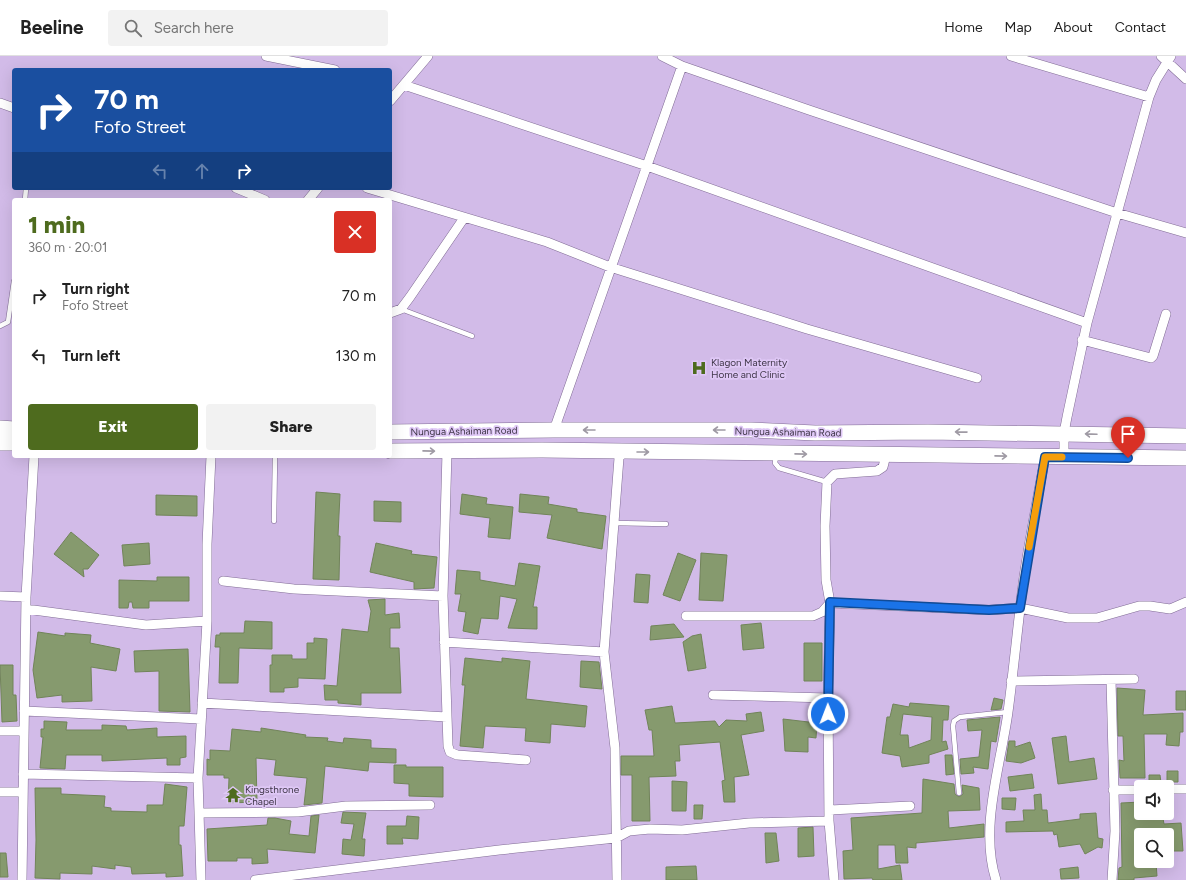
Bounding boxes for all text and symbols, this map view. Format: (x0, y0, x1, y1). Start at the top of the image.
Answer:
search box (108, 10, 388, 46)
text: Beeline (20, 16, 84, 39)
icon: search (122, 17, 144, 39)
text: Search here (154, 19, 234, 37)
text: Home (944, 19, 983, 36)
text: Map (1005, 19, 1032, 36)
text: About (1054, 19, 1093, 36)
text: Contact (1115, 19, 1166, 36)
text: 70 m (94, 82, 159, 116)
icon: right (28, 84, 80, 136)
text: Fofo Street (94, 116, 186, 138)
icon: left (149, 160, 171, 182)
icon: ahead (191, 160, 213, 182)
icon: right (233, 160, 255, 182)
text: 1 min (28, 210, 85, 239)
button: close (334, 211, 376, 253)
text: 360 m · 20:01 (28, 240, 107, 255)
text: Turn right (62, 280, 130, 298)
icon: right (28, 285, 50, 307)
text: 70 m (342, 287, 376, 305)
text: Fofo Street (62, 298, 128, 313)
icon: left (28, 345, 50, 367)
text: Turn left (62, 347, 120, 365)
text: 130 m (336, 347, 376, 365)
place label: Klagon Maternity Home and Clinic (711, 356, 788, 381)
hospital icon: Klagon Maternity Home and Clinic (690, 359, 708, 377)
button: Exit (28, 404, 198, 450)
button: Share (206, 404, 376, 450)
pin (1111, 417, 1145, 458)
icon: arrive (1117, 423, 1139, 445)
street label: Nungua Ashaiman Road (410, 424, 518, 438)
street label: Nungua Ashaiman Road (734, 425, 842, 439)
one-way arrow (583, 426, 596, 434)
one-way arrow (713, 426, 726, 434)
one-way arrow (955, 428, 968, 436)
one-way arrow (1085, 430, 1098, 438)
one-way arrow (422, 447, 435, 455)
one-way arrow (636, 448, 649, 456)
one-way arrow (794, 450, 807, 457)
one-way arrow (994, 452, 1007, 460)
position arrow (807, 693, 849, 735)
map controls (1134, 780, 1174, 868)
button: sound (1134, 780, 1174, 820)
place label: Kingsthrone Chapel (245, 783, 300, 808)
temple icon: Kingsthrone Chapel (224, 786, 242, 804)
button: search (1134, 828, 1174, 868)

